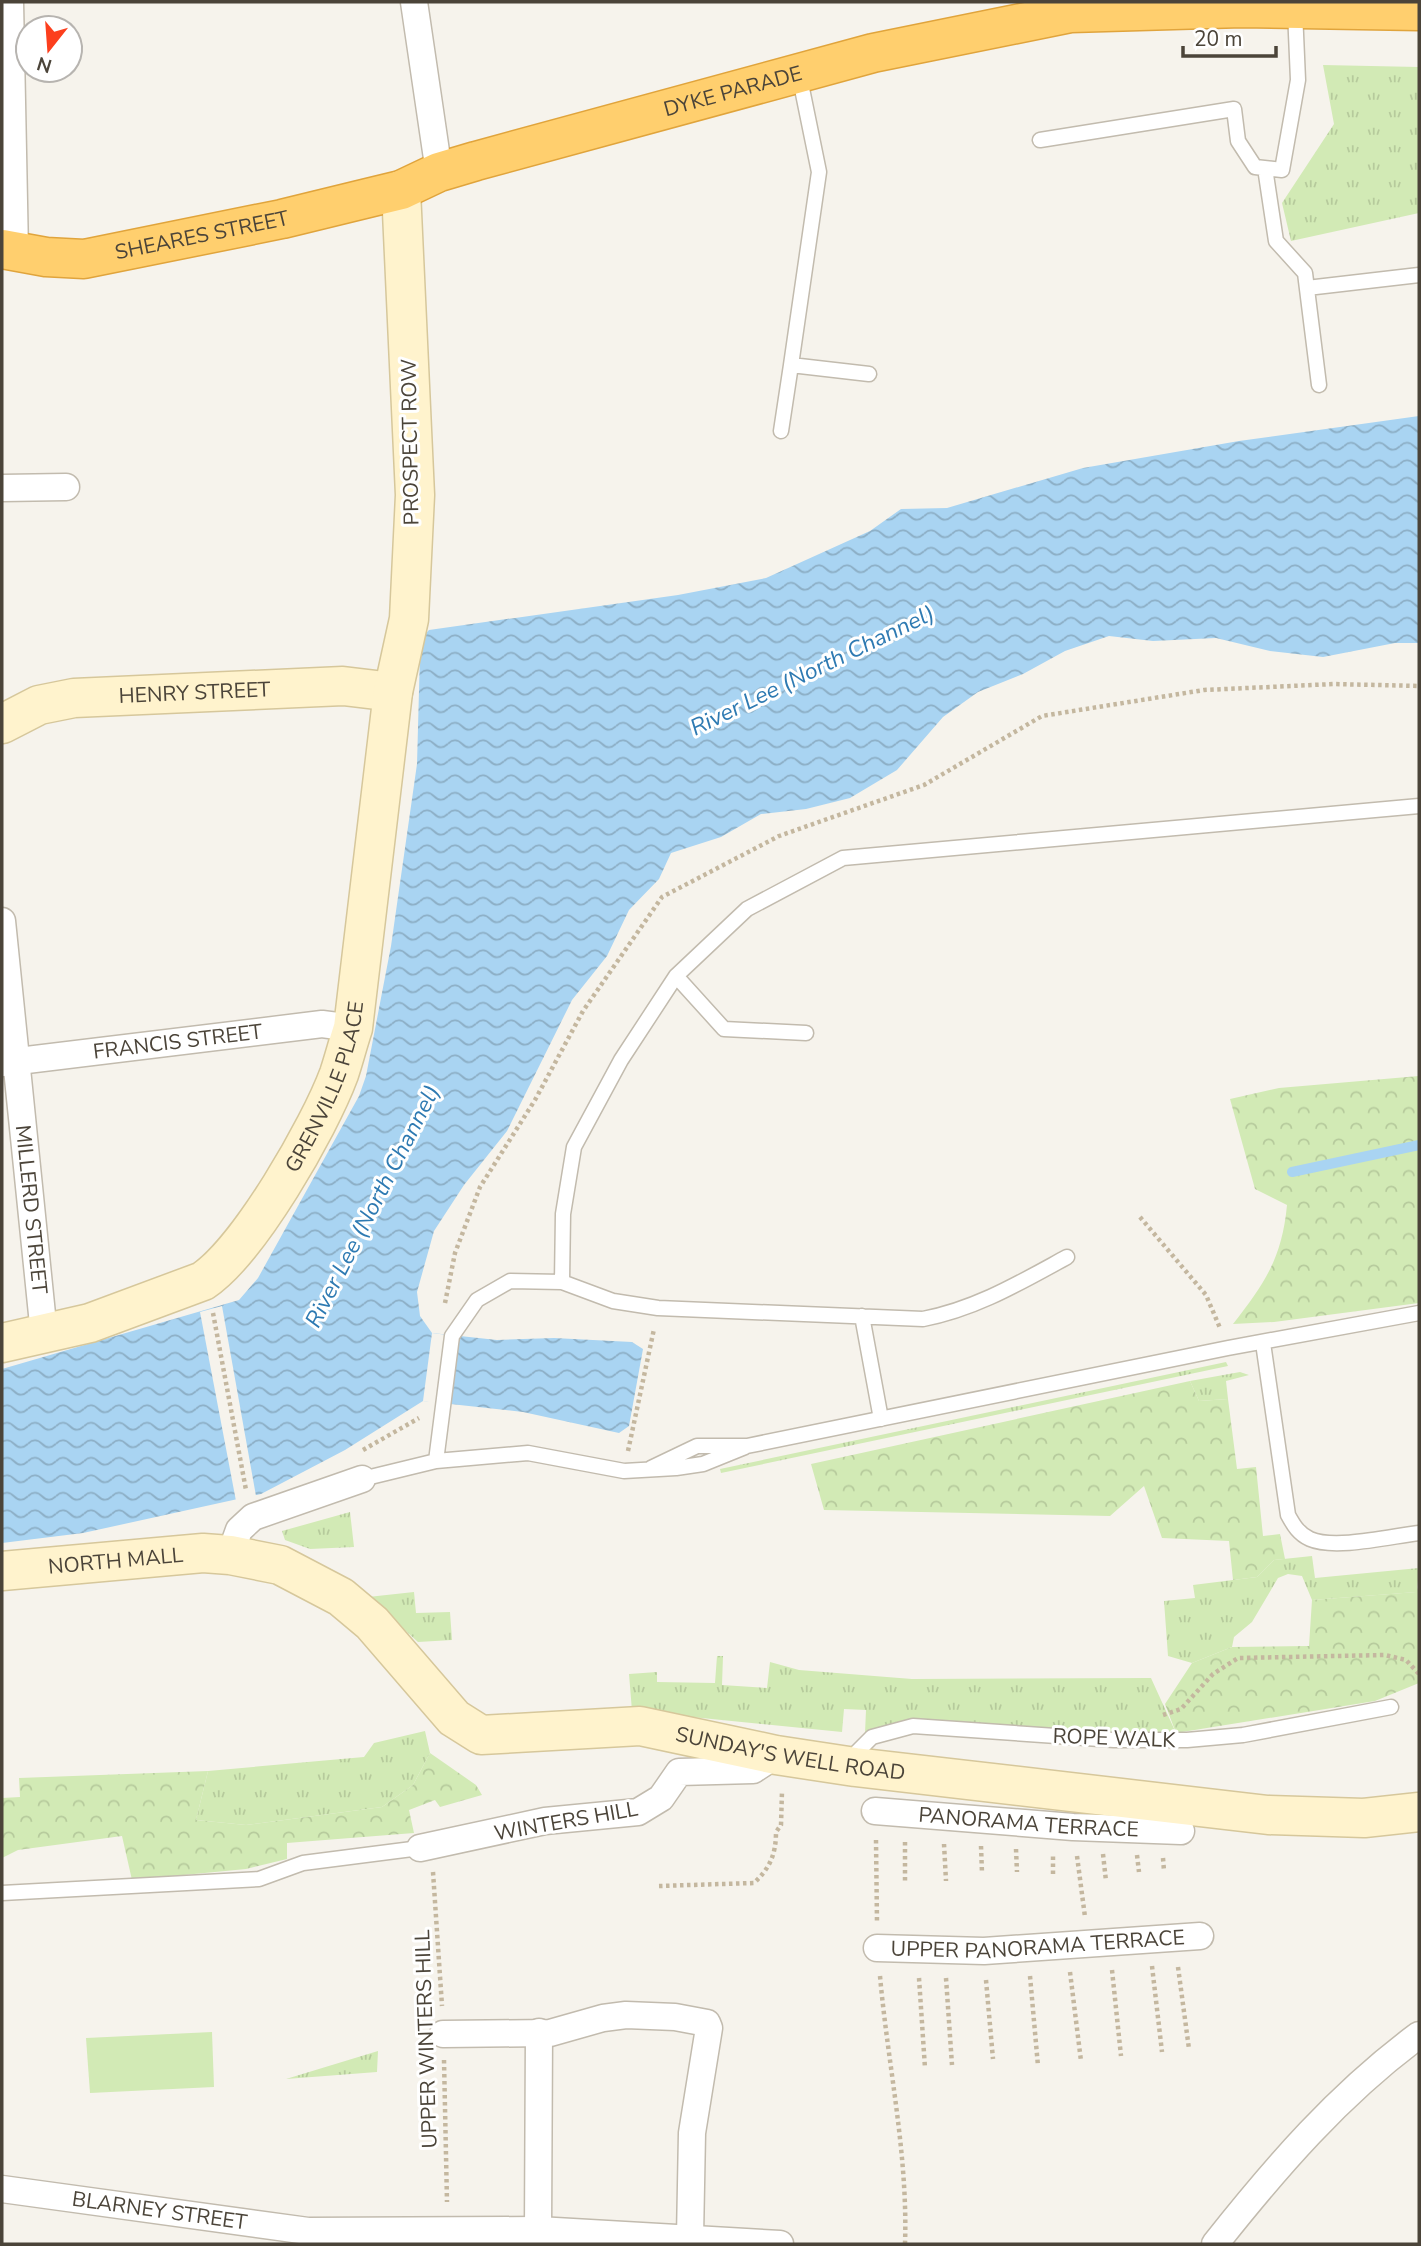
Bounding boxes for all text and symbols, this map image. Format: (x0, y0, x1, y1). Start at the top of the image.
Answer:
north arrow (14, 14, 84, 84)
scale bar (1183, 14, 1276, 58)
text: 20 m (1194, 25, 1243, 53)
text: N (34, 50, 55, 79)
street label: DYKE PARADE (660, 59, 805, 123)
street label: SHEARES STREET (112, 204, 292, 266)
street label: PROSPECT ROW (395, 359, 425, 525)
water label: River Lee (North Channel) (685, 598, 940, 743)
street label: HENRY STREET (118, 675, 271, 710)
street label: GRENVILLE PLACE (278, 1000, 370, 1178)
street label: FRANCIS STREET (91, 1017, 264, 1066)
water label: River Lee (North Channel) (298, 1080, 447, 1333)
street label: MILLERD STREET (9, 1124, 54, 1296)
street label: NORTH MALL (47, 1541, 185, 1581)
street label: SUNDAY'S WELL ROAD (673, 1720, 907, 1787)
street label: ROPE WALK (1052, 1722, 1177, 1754)
street label: WINTERS HILL (492, 1794, 641, 1847)
street label: PANORAMA TERRACE (917, 1801, 1139, 1843)
street label: UPPER PANORAMA TERRACE (890, 1923, 1186, 1965)
street label: UPPER WINTERS HILL (408, 1928, 444, 2149)
street label: BLARNEY STREET (70, 2185, 249, 2237)

